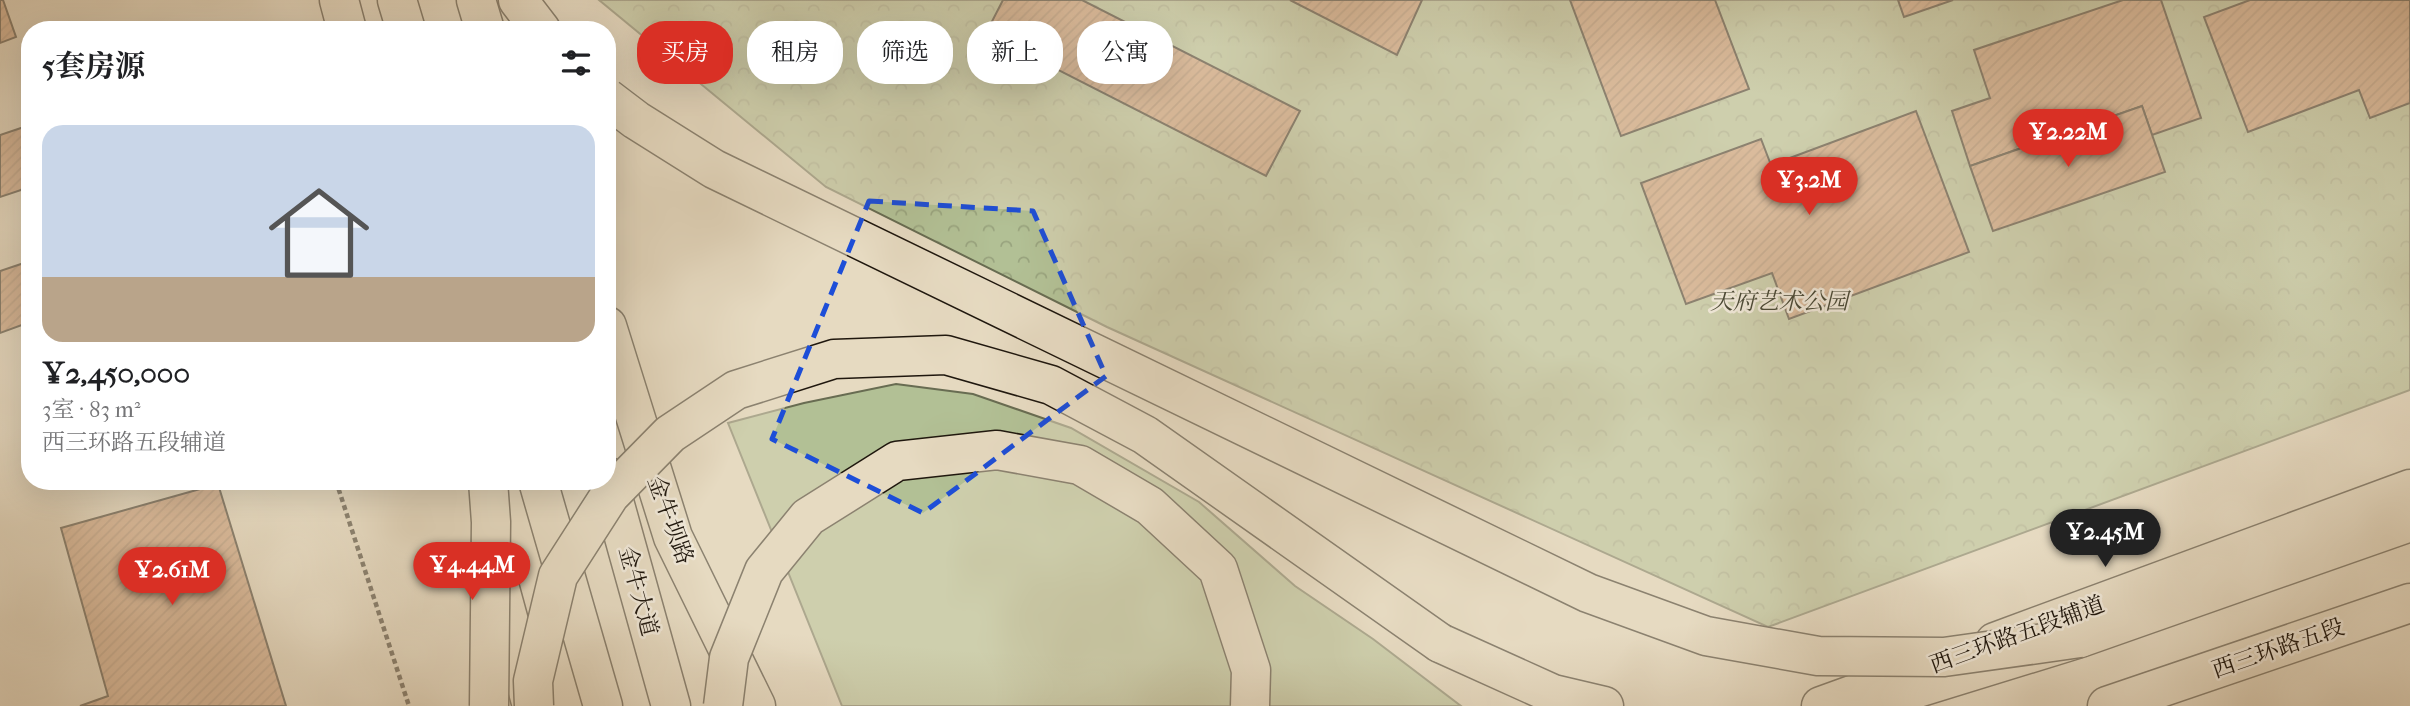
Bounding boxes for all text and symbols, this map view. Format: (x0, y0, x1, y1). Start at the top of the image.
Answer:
chip: 买房 (637, 21, 733, 84)
chip: 租房 (747, 21, 843, 84)
chip: 筛选 (857, 21, 953, 84)
chip: 新上 (967, 21, 1063, 84)
chip: 公寓 (1077, 21, 1173, 84)
icon: filters (557, 44, 595, 82)
text: 5套房源 (42, 49, 145, 84)
pin: ¥2.22M (2011, 110, 2125, 169)
text: ¥2.22M (2029, 118, 2107, 145)
pin: ¥3.2M (1760, 158, 1858, 217)
text: ¥3.2M (1777, 166, 1841, 193)
icon: home (256, 170, 382, 296)
park label: 天府艺术公园 (1710, 288, 1852, 315)
text: ¥2,450,000 (42, 356, 190, 391)
text: 3室 · 83 m² (42, 396, 140, 423)
text: 西三环路五段辅道 (42, 429, 226, 456)
street label: 金牛坝路 (642, 472, 699, 568)
pin: ¥2.45M (2048, 510, 2162, 569)
text: ¥2.45M (2066, 518, 2144, 545)
pin: ¥4.44M (415, 542, 529, 602)
street label: 金牛大道 (614, 543, 663, 639)
pin: ¥2.61M (115, 548, 229, 607)
text: ¥4.44M (429, 551, 515, 578)
text: ¥2.61M (134, 556, 210, 583)
street label: 西三环路五段辅道 (1926, 590, 2108, 679)
street label: 西三环路五段 (2209, 613, 2348, 684)

